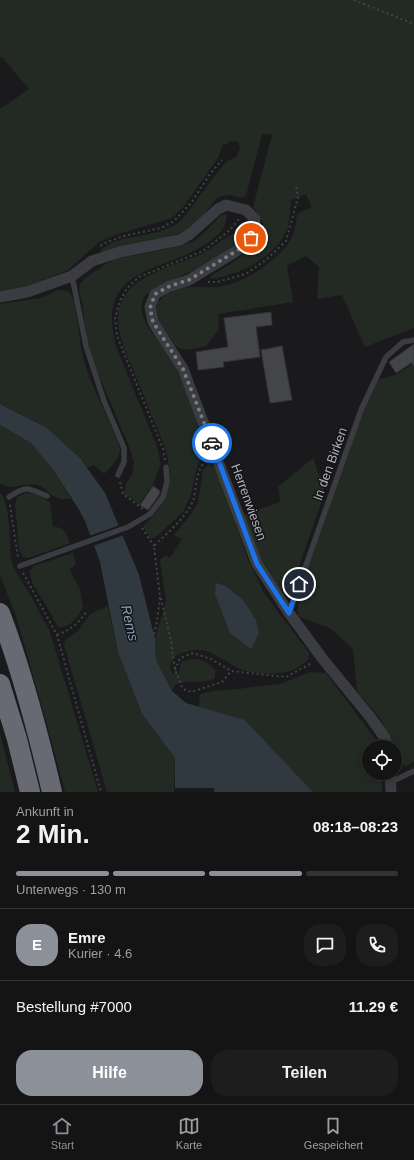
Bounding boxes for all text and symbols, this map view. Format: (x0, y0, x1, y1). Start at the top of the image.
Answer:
pin (234, 221, 268, 255)
icon: bag (240, 227, 262, 249)
courier (192, 423, 232, 463)
street label: In den Birken (310, 425, 350, 503)
icon: car (201, 432, 223, 454)
street label: Herrenwiesen (228, 462, 270, 542)
pin (282, 567, 316, 601)
icon: home (288, 573, 310, 595)
water label: Rems (118, 603, 142, 643)
map controls (362, 740, 402, 780)
button: locate (362, 740, 402, 780)
text: Ankunft in (16, 804, 74, 819)
text: 08:18–08:23 (313, 818, 398, 835)
text: 2 Min. (16, 819, 90, 849)
text: Unterwegs · 130 m (16, 882, 126, 897)
button: chat (304, 924, 346, 966)
button: phone (356, 924, 398, 966)
text: Emre (68, 929, 106, 946)
text: E (32, 936, 42, 953)
text: Kurier · 4.6 (68, 946, 132, 961)
text: Bestellung #7000 (16, 998, 132, 1015)
text: 11.29 € (349, 998, 398, 1015)
button: Hilfe (16, 1050, 203, 1096)
button: Teilen (211, 1050, 398, 1096)
tab: Start (51, 1115, 74, 1151)
tab: Karte (176, 1115, 202, 1151)
tab: Gespeichert (304, 1115, 363, 1151)

